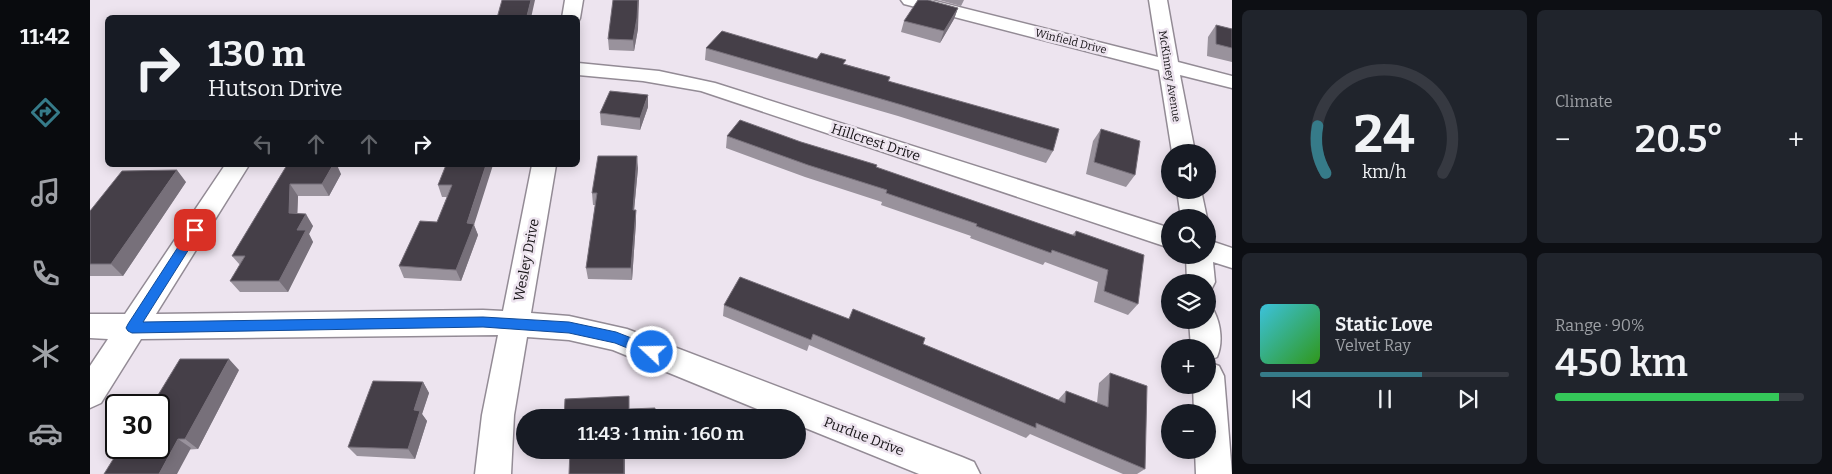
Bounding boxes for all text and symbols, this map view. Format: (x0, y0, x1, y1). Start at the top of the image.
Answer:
text: 11:42 (20, 23, 70, 50)
street label: Winfield Drive (1034, 26, 1108, 57)
street label: McKinney Avenue (1156, 29, 1183, 123)
text: 130 m (208, 33, 305, 75)
icon: right (125, 35, 190, 100)
text: Hutson Drive (208, 75, 343, 102)
text: Climate (1555, 92, 1613, 111)
icon: directions (28, 95, 63, 130)
text: 24 (1354, 103, 1415, 166)
text: 20.5° (1635, 116, 1724, 162)
street label: Hillcrest Drive (829, 120, 923, 165)
text: − (1555, 123, 1570, 156)
text: + (1788, 123, 1804, 156)
icon: left (249, 130, 277, 158)
icon: ahead (302, 130, 330, 158)
icon: ahead (355, 130, 383, 158)
icon: right (408, 130, 436, 158)
map controls (1161, 144, 1216, 459)
button: sound (1161, 144, 1216, 199)
text: km/h (1362, 161, 1407, 183)
icon: music (28, 175, 63, 210)
pin (174, 209, 216, 251)
button: search (1161, 209, 1216, 264)
icon: arrive (181, 216, 209, 244)
street label: Wesley Drive (510, 217, 543, 303)
icon: phone (28, 256, 63, 291)
button: layers (1161, 274, 1216, 329)
text: Static Love (1335, 313, 1433, 336)
text: Range · 90% (1555, 316, 1645, 335)
position arrow (625, 325, 677, 377)
icon: climate (28, 336, 63, 371)
text: Velvet Ray (1335, 336, 1411, 355)
button: + (1161, 339, 1216, 394)
text: 450 km (1555, 340, 1688, 386)
icon: previous (1288, 385, 1316, 413)
icon: pause (1371, 385, 1399, 413)
icon: next (1454, 385, 1482, 413)
speed limit sign: 30 (105, 394, 170, 459)
button: − (1161, 404, 1216, 459)
street label: Purdue Drive (821, 413, 906, 460)
icon: car (28, 416, 63, 451)
text: 11:43 · 1 min · 160 m (578, 422, 744, 445)

